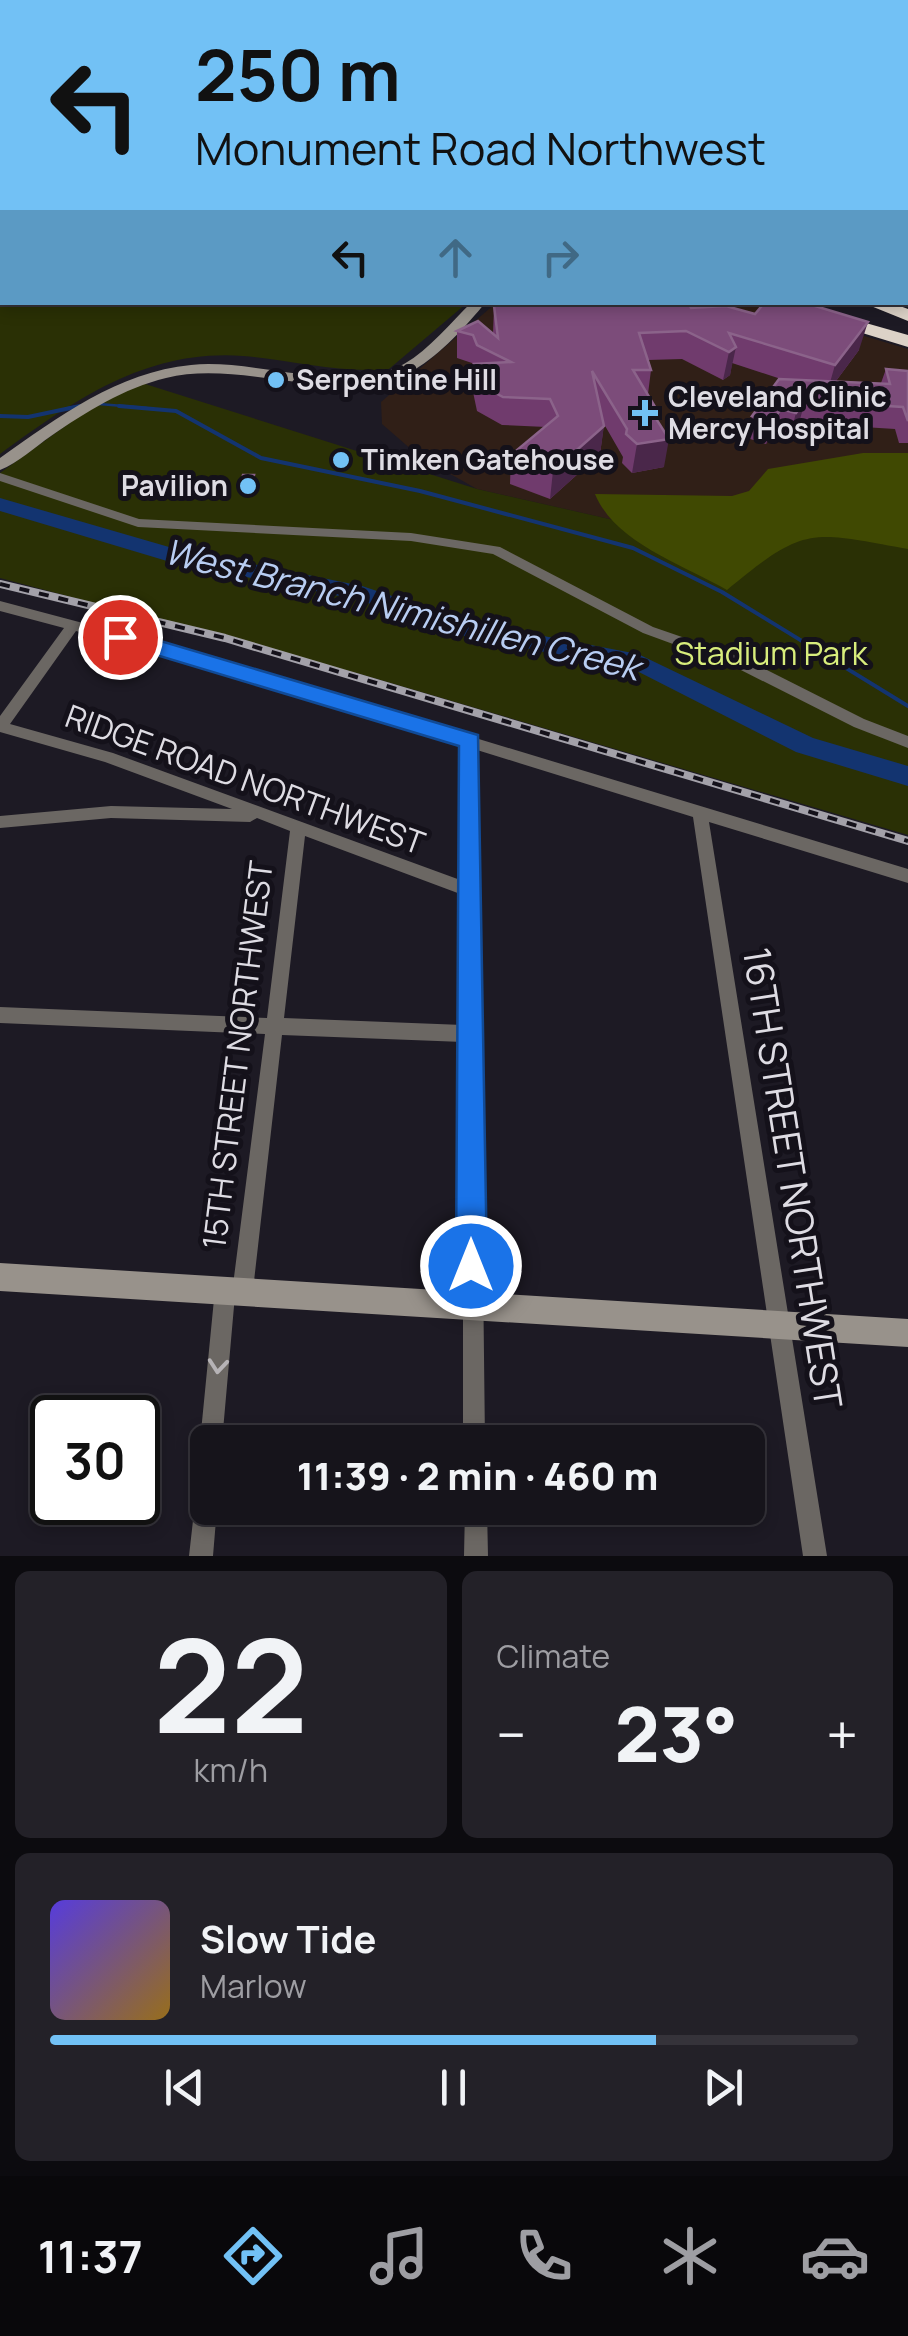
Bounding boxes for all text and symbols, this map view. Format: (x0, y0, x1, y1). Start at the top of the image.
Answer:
text: 250 m (195, 26, 401, 122)
icon: left (30, 40, 160, 170)
text: Monument Road Northwest (195, 117, 766, 179)
icon: left (323, 230, 378, 285)
icon: ahead (428, 230, 483, 285)
icon: right (533, 230, 588, 285)
place label: Serpentine Hill (296, 360, 497, 398)
marker: Serpentine Hill (265, 369, 287, 391)
place label: Cleveland Clinic Mercy Hospital (668, 377, 887, 447)
marker: Cleveland Clinic Mercy Hospital (632, 400, 658, 426)
place label: Timken Gatehouse (361, 440, 615, 478)
marker: Timken Gatehouse (330, 449, 352, 471)
place label: Pavilion (121, 466, 228, 504)
marker: Pavilion (237, 475, 259, 497)
water label: West Branch Nimishillen Creek (160, 527, 649, 692)
pin (78, 595, 163, 680)
icon: arrive (93, 610, 148, 665)
park label: Stadium Park (674, 631, 869, 675)
street label: RIDGE ROAD NORTHWEST (59, 693, 431, 865)
street label: 15TH STREET NORTHWEST (191, 858, 283, 1251)
street label: 16TH STREET NORTHWEST (732, 944, 856, 1412)
position arrow (419, 1214, 523, 1318)
one-way arrow (208, 1358, 230, 1374)
speed limit sign: 30 (30, 1395, 160, 1525)
text: 11:39 · 2 min · 460 m (297, 1449, 658, 1501)
text: 22 (153, 1594, 308, 1772)
text: Climate (497, 1634, 610, 1678)
text: 23° (615, 1682, 738, 1785)
text: − (497, 1696, 526, 1772)
text: + (826, 1696, 858, 1772)
text: km/h (194, 1748, 268, 1792)
text: Slow Tide (200, 1912, 377, 1964)
text: Marlow (200, 1964, 307, 2008)
icon: previous (157, 2060, 212, 2115)
icon: pause (426, 2060, 481, 2115)
icon: next (696, 2060, 751, 2115)
icon: directions (218, 2221, 288, 2291)
icon: music (364, 2221, 434, 2291)
icon: phone (509, 2221, 579, 2291)
icon: climate (655, 2221, 725, 2291)
icon: car (800, 2221, 870, 2291)
text: 11:37 (38, 2225, 143, 2287)

